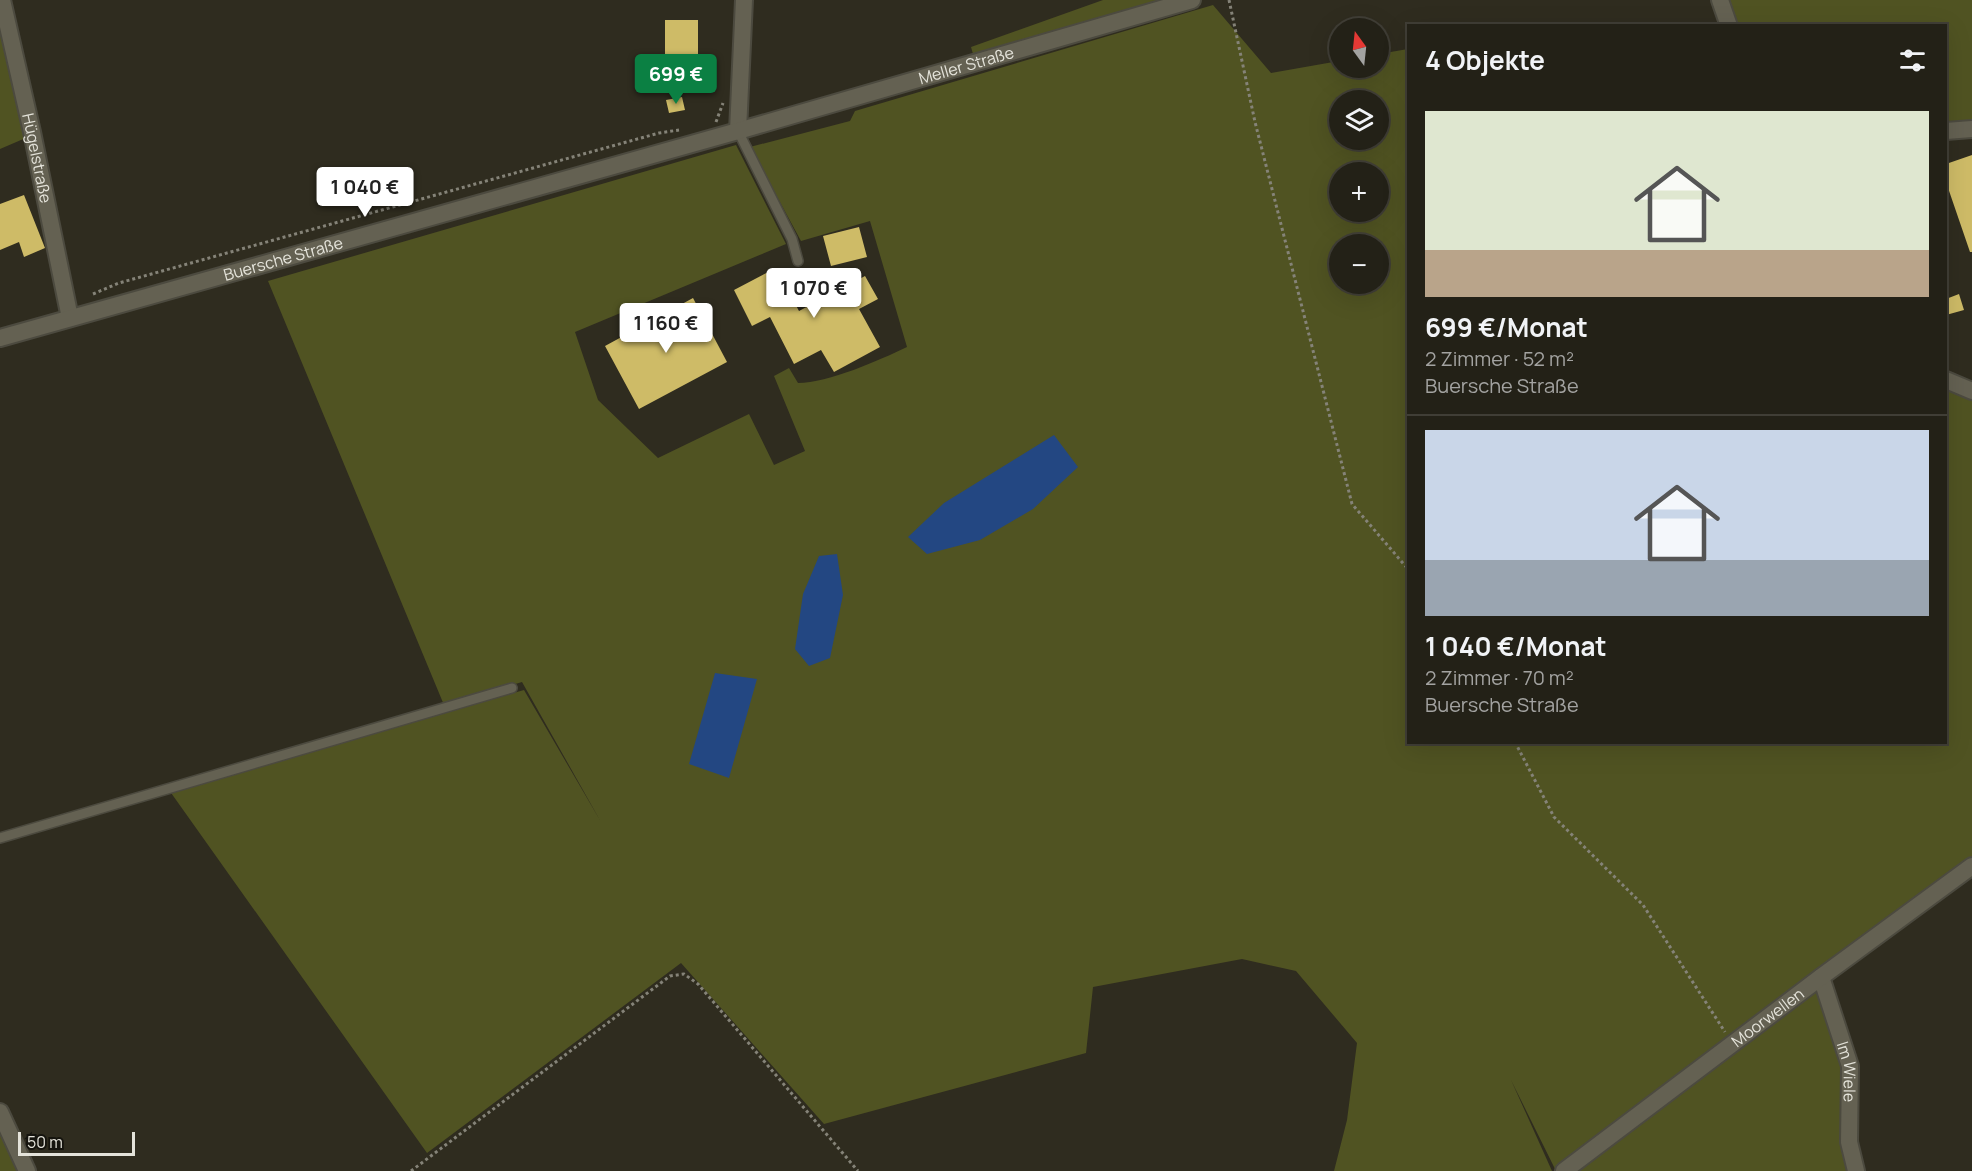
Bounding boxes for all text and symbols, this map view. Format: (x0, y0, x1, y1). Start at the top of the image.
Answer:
north arrow (1329, 18, 1389, 78)
map controls (1329, 18, 1389, 294)
street label: Meller Straße (916, 41, 1016, 89)
text: 4 Objekte (1425, 42, 1545, 78)
icon: filters (1896, 44, 1929, 77)
pin: 699 € (634, 54, 718, 105)
text: 699 € (649, 60, 703, 87)
button: layers (1329, 90, 1389, 150)
street label: Hügelstraße (17, 111, 57, 205)
icon: home (1623, 150, 1731, 258)
button: + (1329, 162, 1389, 222)
pin: 1 040 € (310, 167, 420, 218)
text: 1 040 € (331, 173, 399, 200)
street label: Buersche Straße (221, 231, 345, 286)
button: − (1329, 234, 1389, 294)
pin: 1 070 € (759, 268, 869, 319)
text: 1 070 € (780, 274, 848, 301)
pin: 1 160 € (611, 303, 721, 354)
text: 1 160 € (634, 309, 698, 336)
text: 699 €/Monat (1425, 309, 1588, 345)
text: 2 Zimmer · 52 m² (1425, 345, 1574, 372)
text: Buersche Straße (1425, 372, 1579, 399)
icon: home (1623, 469, 1731, 577)
text: 1 040 €/Monat (1425, 628, 1607, 664)
text: 2 Zimmer · 70 m² (1425, 664, 1574, 691)
text: Buersche Straße (1425, 691, 1579, 718)
street label: Moorwellen (1727, 983, 1808, 1052)
street label: Im Wiele (1832, 1039, 1861, 1102)
scale bar (18, 1129, 135, 1156)
text: 50 m (27, 1131, 63, 1153)

